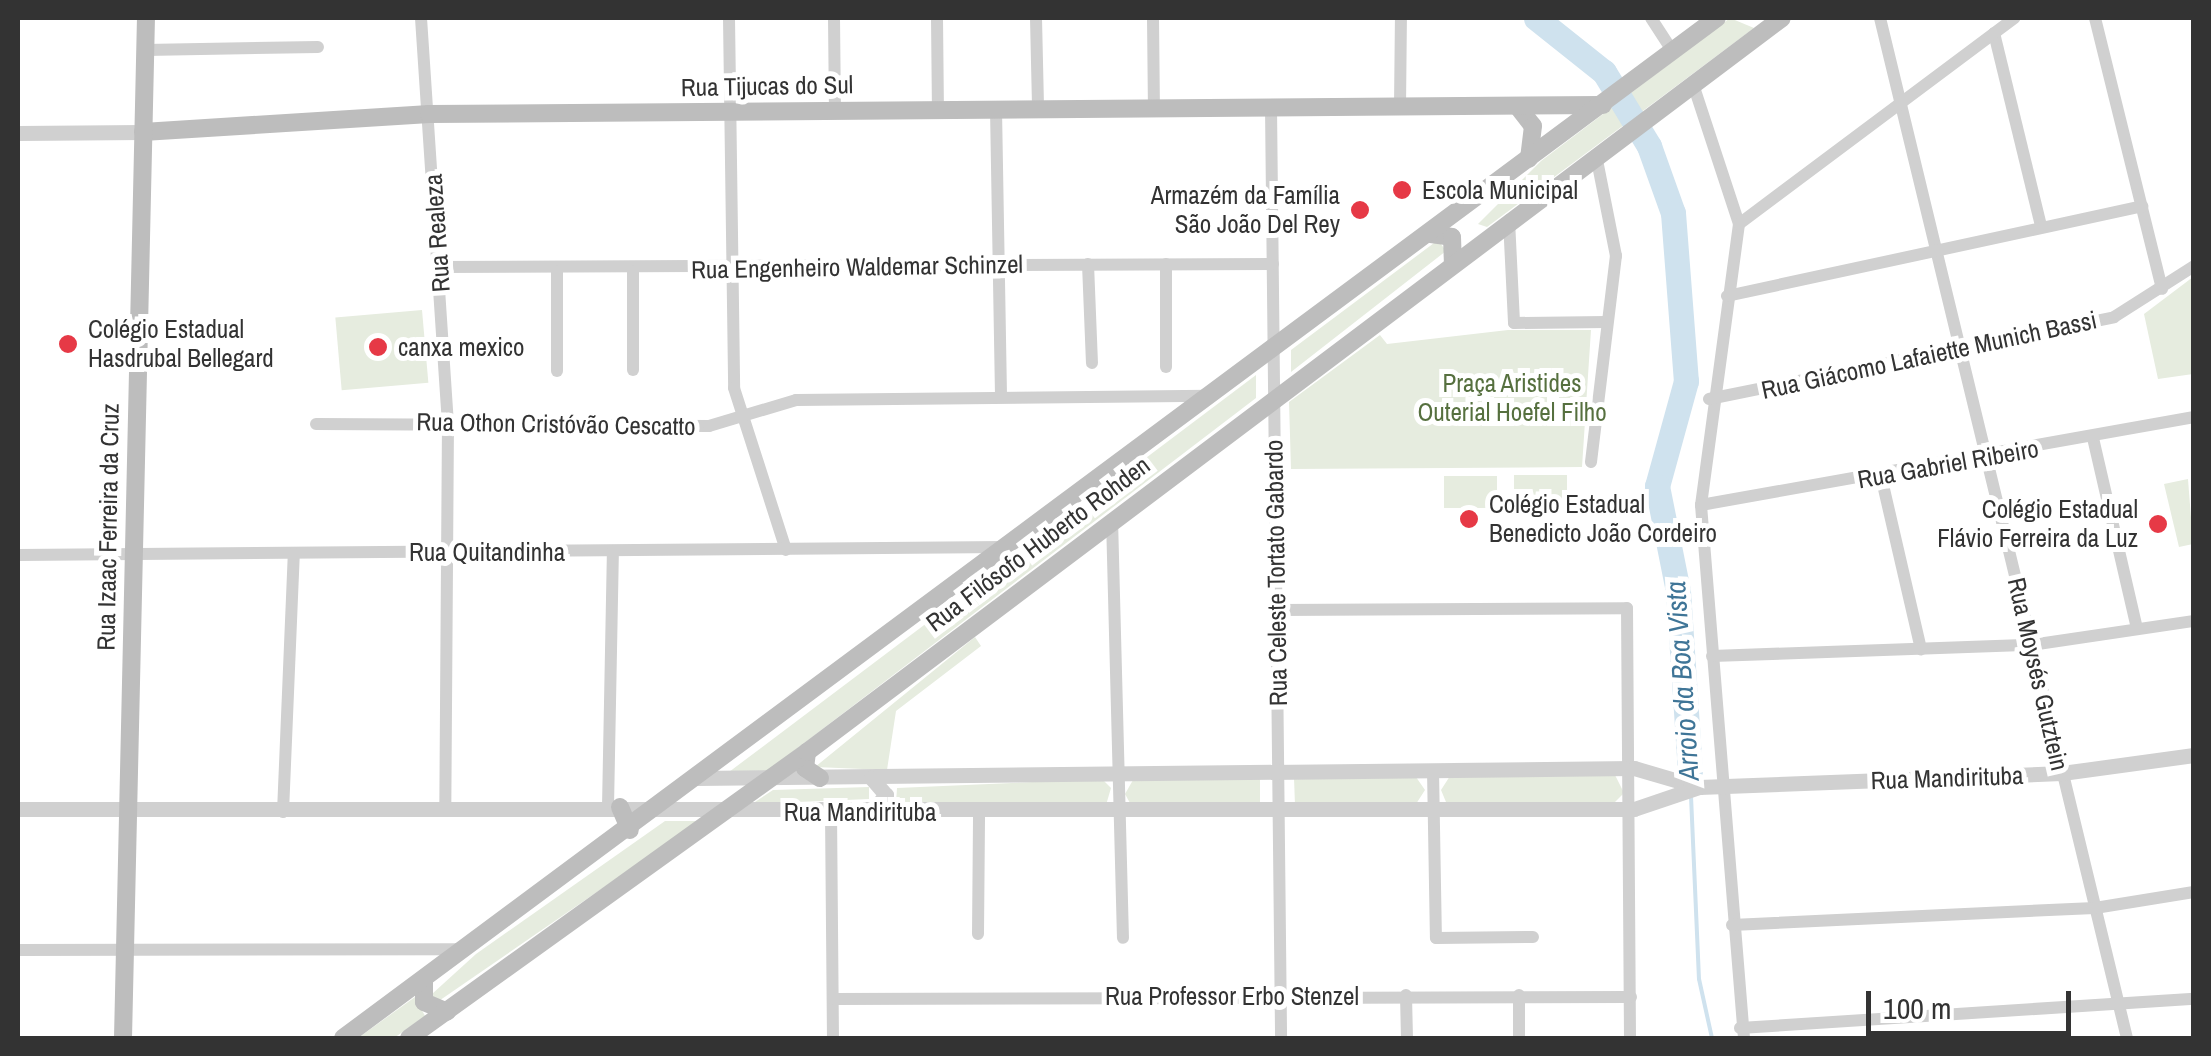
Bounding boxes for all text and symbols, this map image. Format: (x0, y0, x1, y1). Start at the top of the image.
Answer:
street label: Rua Tijucas do Sul (680, 69, 854, 103)
street label: Rua Realeza (418, 173, 456, 293)
place label: Escola Municipal (1422, 175, 1578, 205)
marker: Escola Municipal (1391, 179, 1413, 201)
place label: Armazém da Família São João Del Rey (1151, 181, 1340, 240)
marker: Armazém da Família São João Del Rey (1349, 199, 1371, 221)
street label: Rua Engenheiro Waldemar Schinzel (691, 249, 1023, 285)
street label: Rua Giácomo Lafaiette Munich Bassi (1759, 305, 2099, 405)
place label: Colégio Estadual Hasdrubal Bellegard (88, 315, 274, 374)
place label: canxa mexico (398, 332, 524, 362)
marker: Colégio Estadual Hasdrubal Bellegard (57, 333, 79, 355)
marker: canxa mexico (367, 336, 389, 358)
park label: Praça Aristides Outerial Hoefel Filho (1417, 369, 1607, 428)
street label: Rua Izaac Ferreira da Cruz (91, 403, 125, 651)
street label: Rua Othon Cristóvão Cescatto (416, 407, 696, 441)
street label: Rua Gabriel Ribeiro (1855, 433, 2041, 495)
street label: Rua Celeste Tortato Gabardo (1259, 439, 1293, 707)
street label: Rua Filósofo Huberto Rohden (920, 450, 1156, 638)
place label: Colégio Estadual Benedicto João Cordeiro (1489, 490, 1717, 549)
place label: Colégio Estadual Flávio Ferreira da Luz (1937, 495, 2138, 554)
marker: Colégio Estadual Benedicto João Cordeiro (1458, 508, 1480, 530)
marker: Colégio Estadual Flávio Ferreira da Luz (2147, 513, 2169, 535)
street label: Rua Quitandinha (409, 537, 565, 567)
street label: Rua Moysés Gutztein (2001, 575, 2075, 773)
water label: Arroio da Boa Vista (1658, 580, 1706, 782)
street label: Rua Mandirituba (1870, 760, 2024, 796)
street label: Rua Mandirituba (784, 797, 936, 827)
scale bar (1871, 971, 2076, 1033)
street label: Rua Professor Erbo Stenzel (1105, 981, 1359, 1011)
text: 100 m (1883, 988, 1951, 1028)

